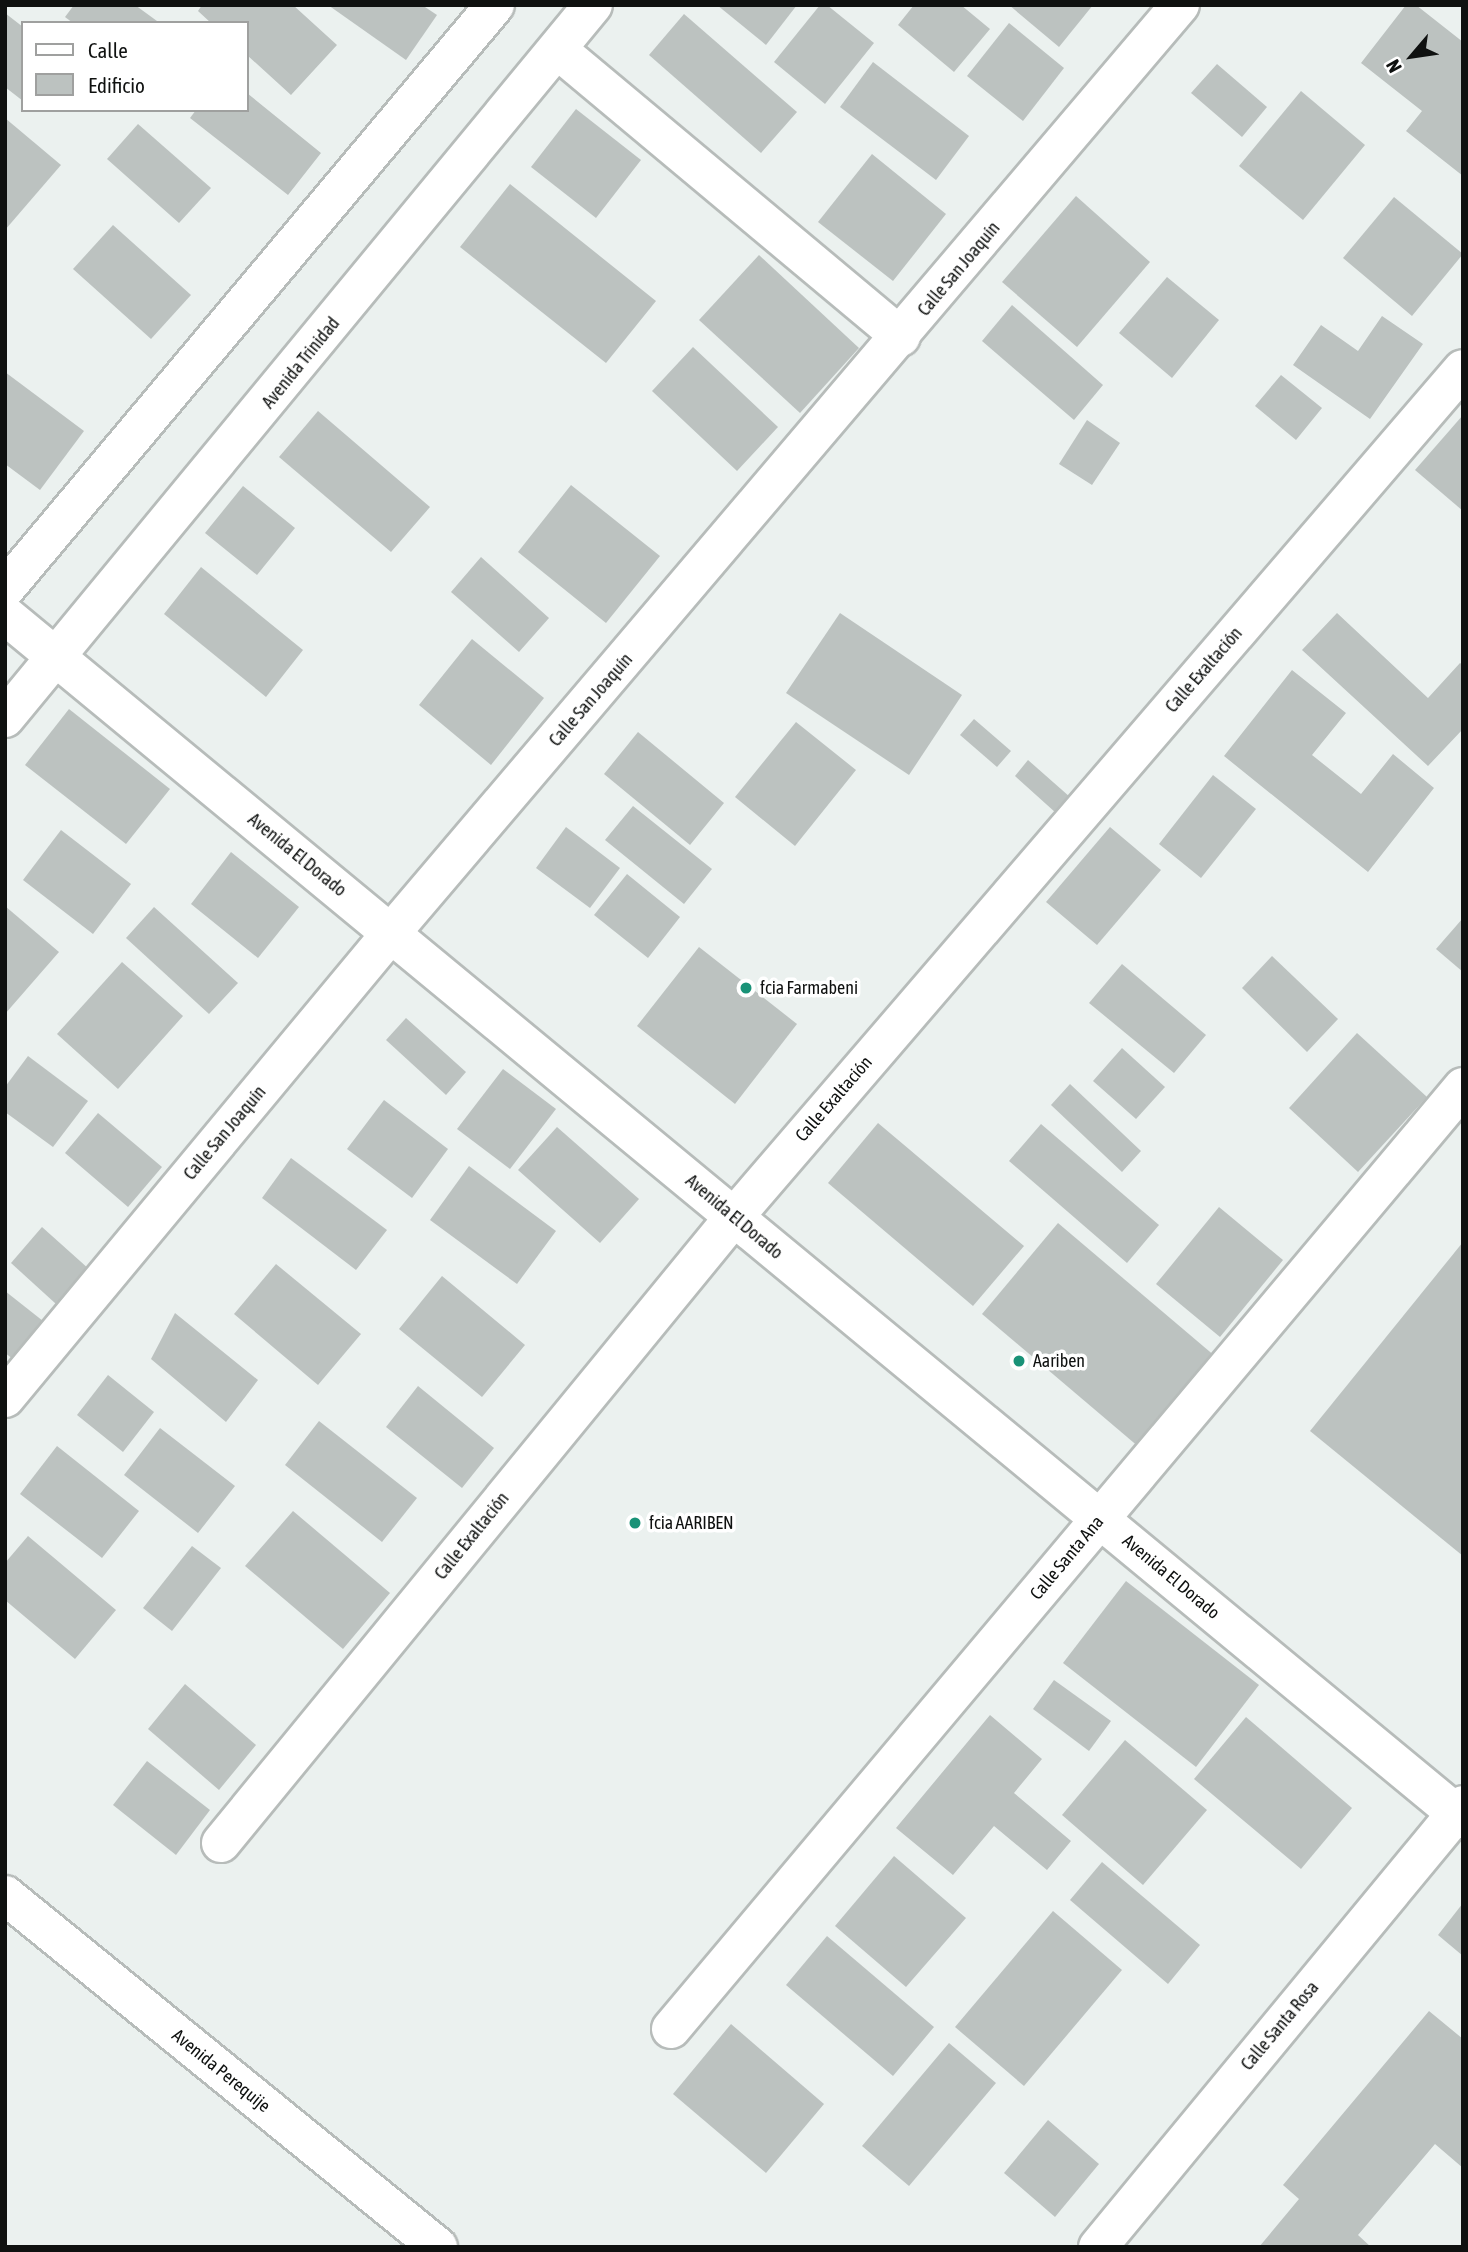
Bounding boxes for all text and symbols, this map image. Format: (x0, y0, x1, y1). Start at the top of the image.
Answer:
legend (21, 21, 248, 112)
north arrow (1377, 21, 1447, 91)
text: Calle (88, 38, 128, 62)
text: N (1381, 56, 1406, 76)
text: Edificio (88, 73, 145, 97)
street label: Calle San Joaquín (913, 218, 1005, 320)
street label: Avenida Trinidad (258, 313, 344, 413)
street label: Calle Exaltación (1161, 623, 1247, 717)
street label: Calle San Joaquín (545, 649, 637, 751)
street label: Avenida El Dorado (243, 809, 351, 901)
place label: fcia Farmabeni (760, 977, 858, 999)
marker: fcia Farmabeni (738, 980, 754, 996)
street label: Calle Exaltación (791, 1052, 877, 1146)
street label: Calle San Joaquín (179, 1082, 271, 1184)
street label: Avenida El Dorado (681, 1170, 787, 1264)
place label: Aariben (1033, 1350, 1085, 1372)
marker: Aariben (1011, 1353, 1027, 1369)
street label: Calle Exaltación (430, 1488, 514, 1584)
place label: fcia AARIBEN (649, 1512, 734, 1534)
street label: Calle Santa Ana (1026, 1512, 1108, 1604)
marker: fcia AARIBEN (627, 1515, 643, 1531)
street label: Avenida El Dorado (1118, 1530, 1224, 1624)
street label: Calle Santa Rosa (1237, 1977, 1323, 2075)
street label: Avenida Perequije (167, 2025, 275, 2117)

